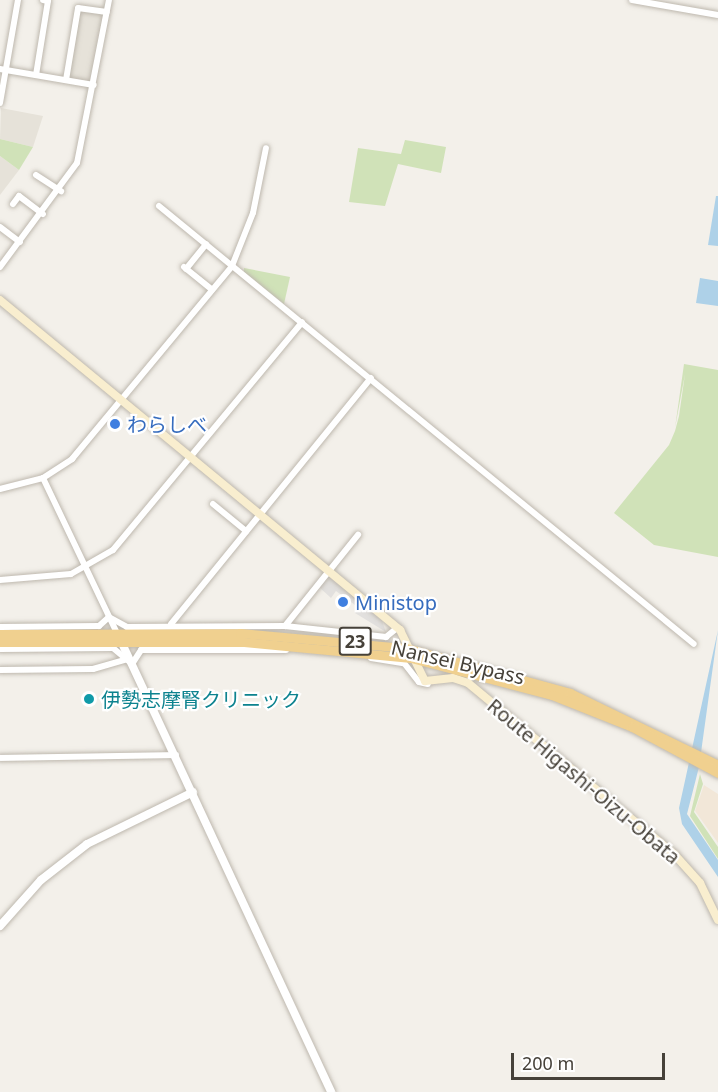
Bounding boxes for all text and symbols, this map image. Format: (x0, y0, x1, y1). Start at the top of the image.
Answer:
place label: わらしべ (127, 412, 207, 436)
marker: わらしべ (108, 417, 122, 431)
place label: Ministop (355, 590, 437, 614)
marker: Ministop (336, 595, 350, 609)
road number: 23 (338, 626, 372, 656)
street label: Nansei Bypass (389, 635, 527, 689)
place label: 伊勢志摩腎クリニック (101, 687, 301, 711)
marker: 伊勢志摩腎クリニック (82, 692, 96, 706)
street label: Route Higashi-Oizu-Obata (483, 693, 685, 869)
scale bar (514, 1041, 668, 1079)
text: 200 m (522, 1051, 574, 1075)

